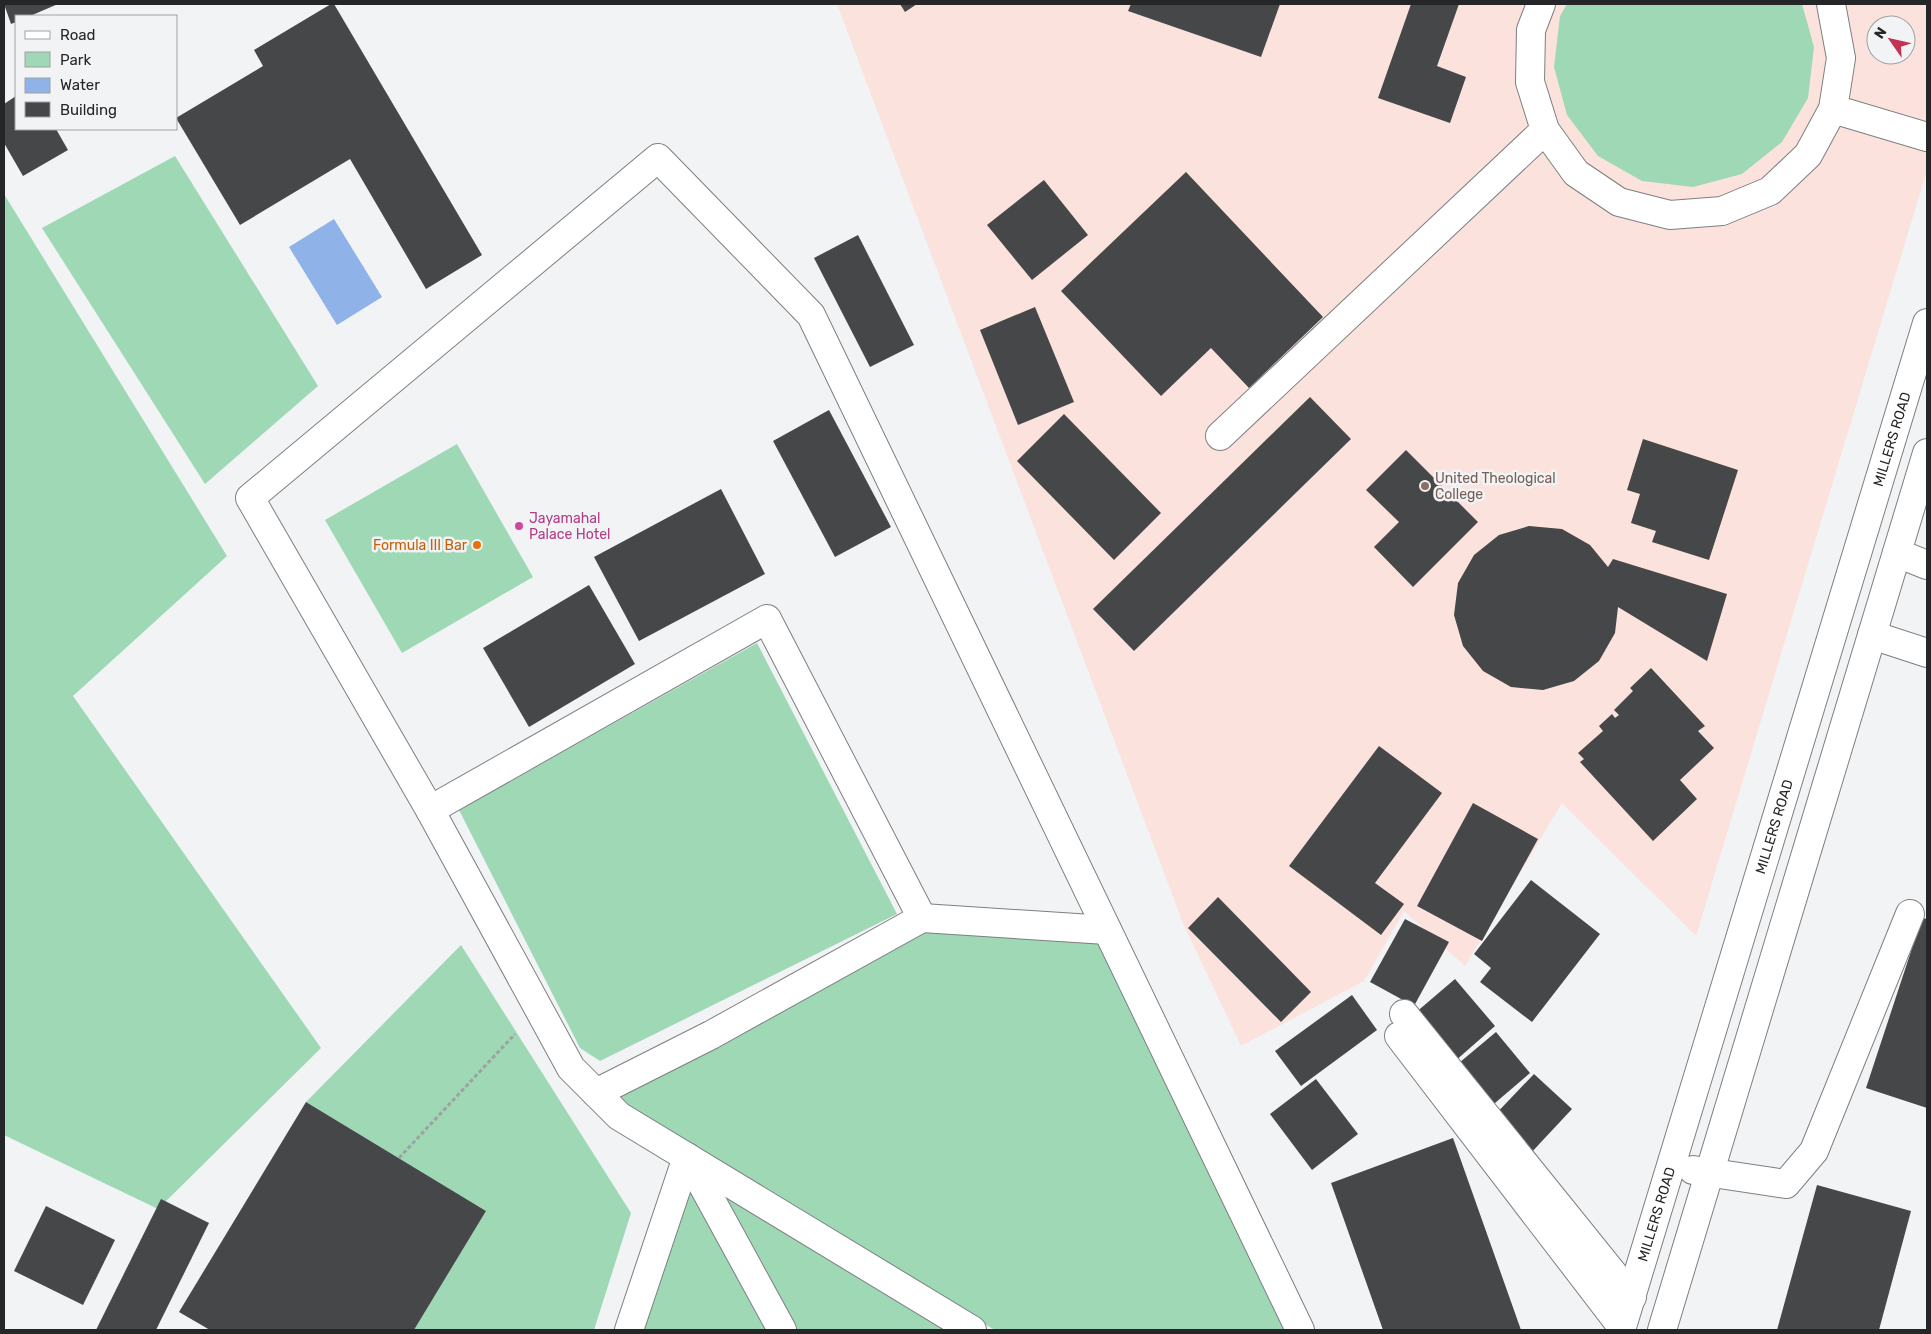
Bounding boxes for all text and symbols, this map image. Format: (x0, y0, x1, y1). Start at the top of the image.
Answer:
legend (15, 15, 178, 130)
north arrow (1866, 15, 1916, 65)
text: N (1871, 24, 1891, 42)
text: Road (60, 26, 96, 44)
text: Park (60, 51, 91, 69)
text: Water (60, 76, 100, 94)
text: Building (60, 101, 117, 119)
street label: MILLERS ROAD (1869, 390, 1914, 489)
place label: United Theological College (1435, 470, 1556, 503)
marker: United Theological College (1419, 480, 1431, 492)
place label: Jayamahal Palace Hotel (529, 510, 610, 543)
marker: Jayamahal Palace Hotel (513, 520, 525, 532)
place label: Formula III Bar (373, 537, 468, 554)
marker: Formula III Bar (471, 539, 483, 551)
street label: MILLERS ROAD (1752, 777, 1796, 876)
street label: MILLERS ROAD (1634, 1165, 1679, 1264)

